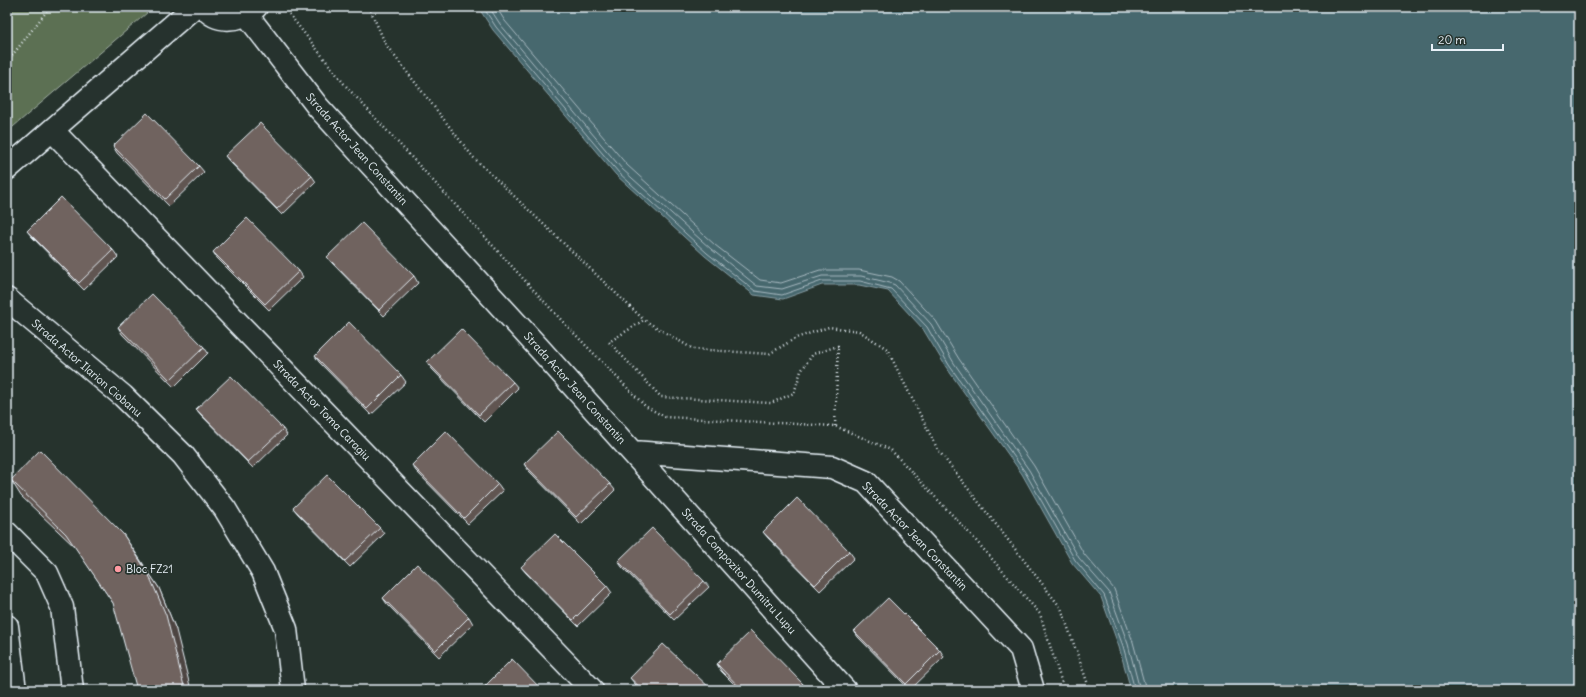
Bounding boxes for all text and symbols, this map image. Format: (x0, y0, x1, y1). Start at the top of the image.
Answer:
scale bar (1432, 26, 1503, 52)
text: 20 m (1438, 32, 1466, 47)
street label: Strada Actor Jean Constantin (303, 90, 411, 208)
street label: Strada Actor Ilarion Ciobanu (29, 316, 146, 420)
street label: Strada Actor Jean Constantin (521, 329, 629, 447)
street label: Strada Actor Toma Caragiu (270, 357, 374, 464)
street label: Strada Actor Jean Constantin (859, 479, 971, 593)
street label: Strada Compozitor Dumitru Lupu (679, 505, 800, 637)
place label: Bloc FZ21 (126, 562, 173, 576)
marker: Bloc FZ21 (113, 564, 123, 574)

